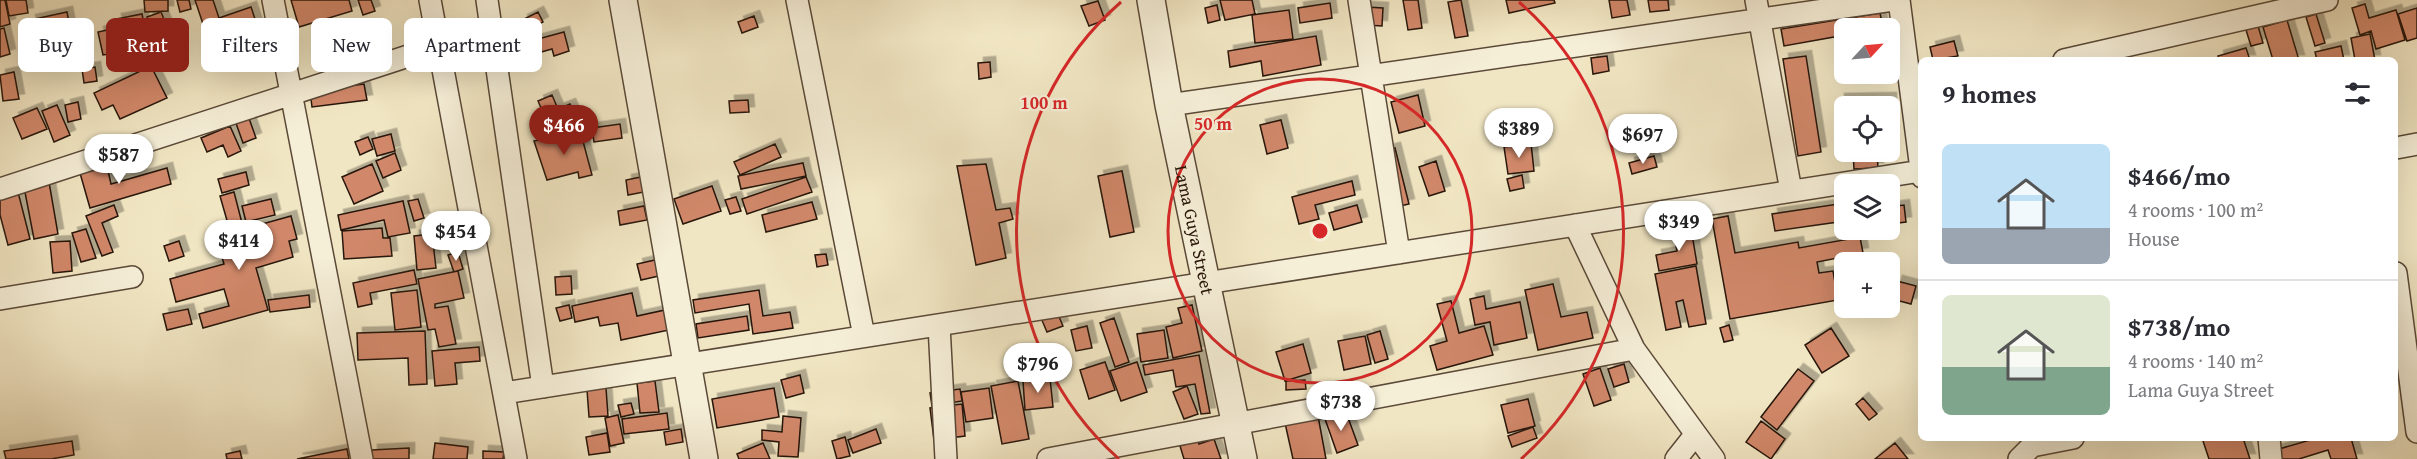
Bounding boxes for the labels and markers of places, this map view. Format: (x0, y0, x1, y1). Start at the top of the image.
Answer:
pin: $466 (528, 105, 600, 156)
pin: $389 (1483, 108, 1555, 159)
pin: $697 (1607, 114, 1679, 165)
pin: $587 (83, 134, 155, 185)
pin: $349 (1643, 201, 1715, 252)
pin: $454 (420, 211, 492, 262)
pin: $414 (203, 220, 275, 271)
centre of rings (1310, 221, 1330, 241)
pin: $796 (1002, 343, 1074, 394)
pin: $738 (1305, 381, 1377, 432)

